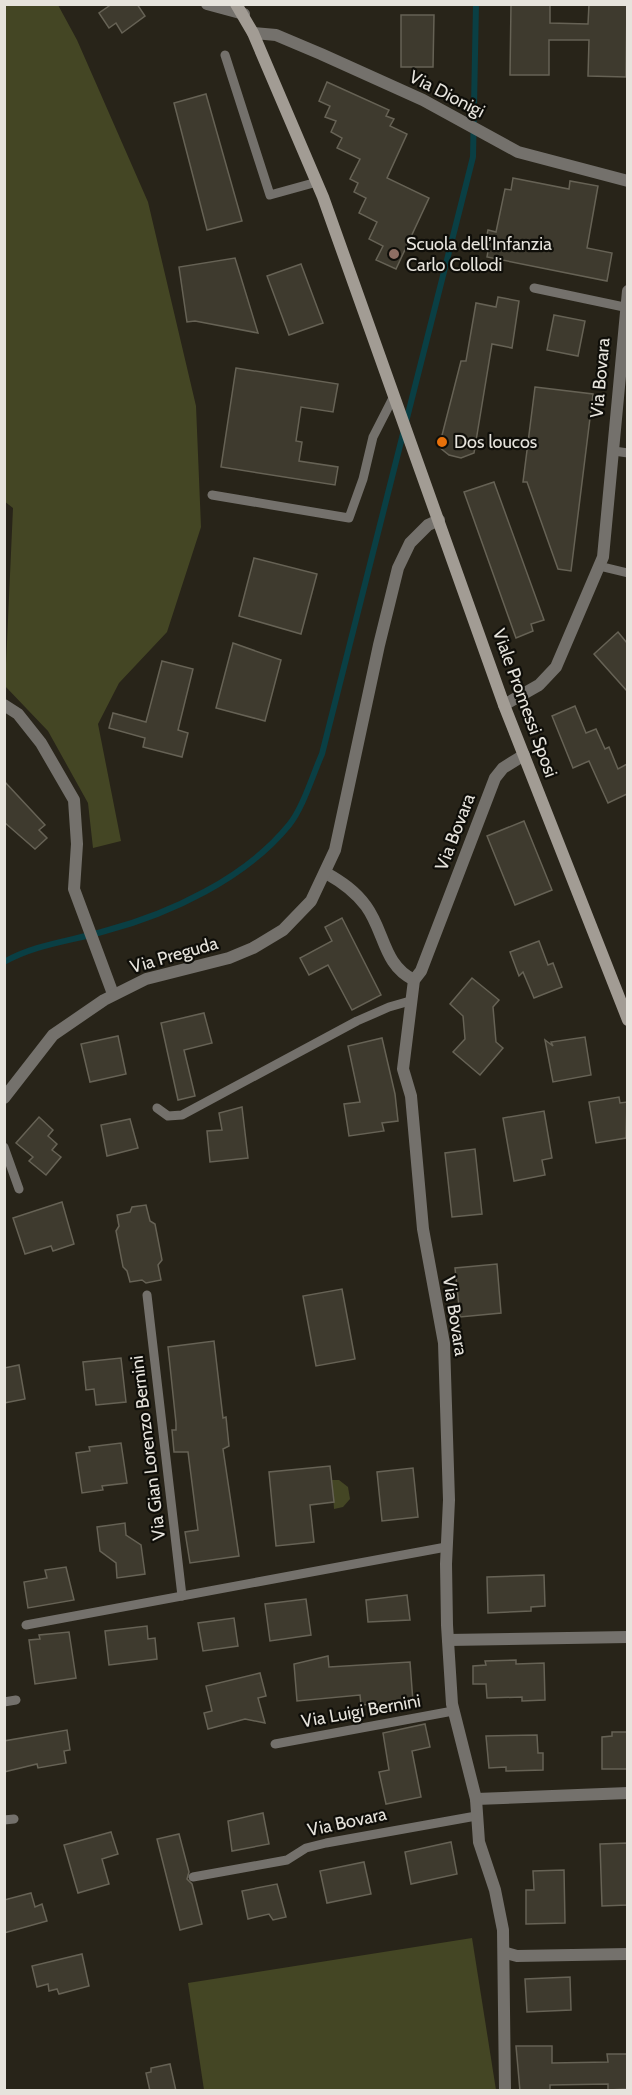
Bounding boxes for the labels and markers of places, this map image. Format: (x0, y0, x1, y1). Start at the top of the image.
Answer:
place label: Scuola dell’Infanzia Carlo Collodi (406, 233, 552, 276)
marker: Scuola dell’Infanzia Carlo Collodi (387, 247, 401, 261)
place label: Dos loucos (454, 431, 537, 453)
marker: Dos loucos (435, 435, 449, 449)

